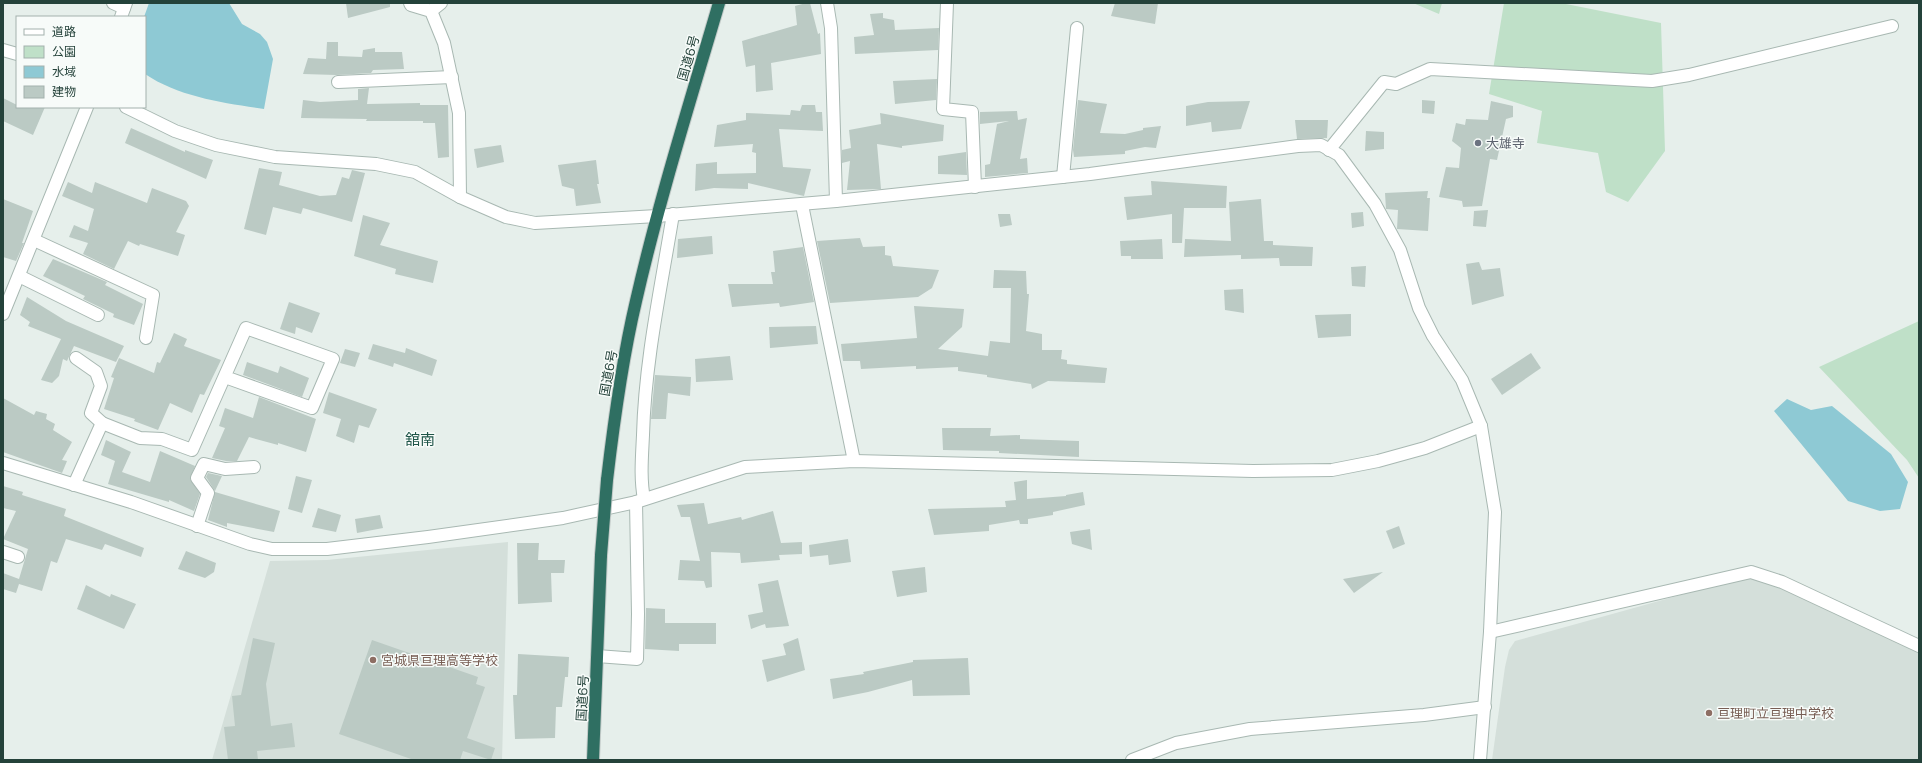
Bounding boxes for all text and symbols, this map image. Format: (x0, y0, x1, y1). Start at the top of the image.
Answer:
legend (16, 16, 146, 108)
text: 道路 (52, 24, 76, 40)
street label: 国道6号 (674, 33, 703, 83)
text: 公園 (52, 44, 76, 60)
text: 水域 (52, 64, 76, 80)
text: 建物 (52, 84, 76, 100)
place label: 大雄寺 (1486, 135, 1525, 152)
marker: 大雄寺 (1473, 138, 1483, 148)
street label: 国道6号 (596, 348, 621, 398)
district label: 舘南 (405, 430, 435, 449)
place label: 宮城県亘理高等学校 (381, 652, 498, 669)
marker: 宮城県亘理高等学校 (368, 655, 378, 665)
street label: 国道6号 (573, 674, 592, 722)
place label: 亘理町立亘理中学校 (1717, 705, 1834, 722)
marker: 亘理町立亘理中学校 (1704, 708, 1714, 718)

